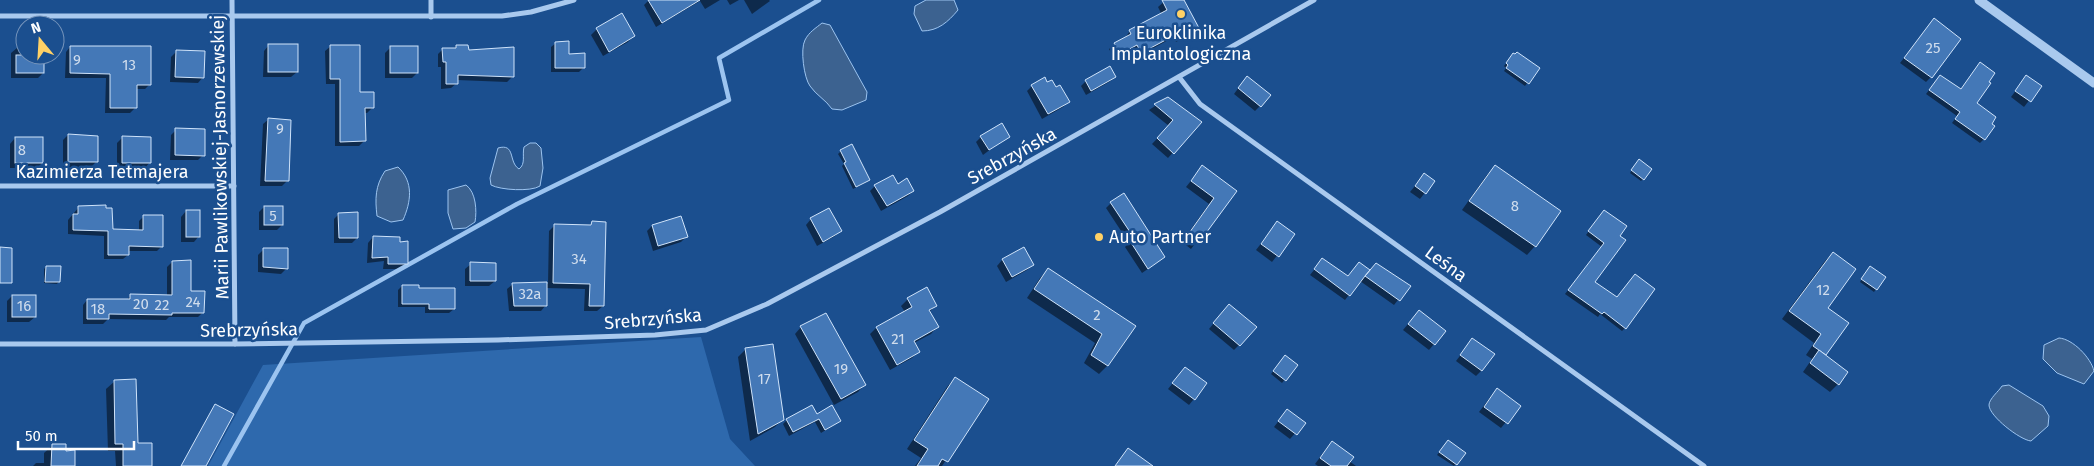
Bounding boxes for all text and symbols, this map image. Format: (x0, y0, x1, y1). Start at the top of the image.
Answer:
marker: Euroklinika Implantologiczna (1175, 8, 1187, 20)
north arrow (15, 15, 65, 65)
street label: Marii Pawlikowskiej-Jasnorzewskiej (207, 15, 233, 299)
text: N (29, 19, 43, 38)
place label: Euroklinika Implantologiczna (1111, 22, 1251, 65)
house number: 25 (1926, 39, 1940, 57)
house number: 9 (73, 51, 81, 69)
house number: 13 (122, 56, 136, 74)
house number: 9 (276, 120, 284, 138)
street label: Srebrzyńska (964, 123, 1060, 189)
house number: 8 (18, 141, 26, 159)
street label: Kazimierza Tetmajera (15, 161, 189, 183)
house number: 8 (1511, 197, 1519, 215)
house number: 5 (269, 207, 277, 225)
place label: Auto Partner (1109, 226, 1211, 248)
marker: Auto Partner (1093, 231, 1105, 243)
street label: Leśna (1420, 241, 1472, 287)
house number: 34 (571, 250, 587, 268)
house number: 12 (1816, 281, 1830, 299)
house number: 32a (519, 285, 541, 303)
house number: 24 (185, 293, 201, 311)
house number: 20 (133, 295, 149, 313)
house number: 22 (155, 296, 169, 314)
house number: 16 (17, 297, 31, 315)
house number: 18 (91, 300, 105, 318)
street label: Srebrzyńska (603, 304, 703, 334)
house number: 2 (1093, 306, 1101, 324)
street label: Srebrzyńska (200, 318, 298, 342)
house number: 21 (891, 330, 905, 348)
house number: 19 (834, 360, 848, 378)
house number: 17 (757, 370, 771, 388)
scale bar (18, 418, 134, 450)
text: 50 m (25, 427, 58, 445)

